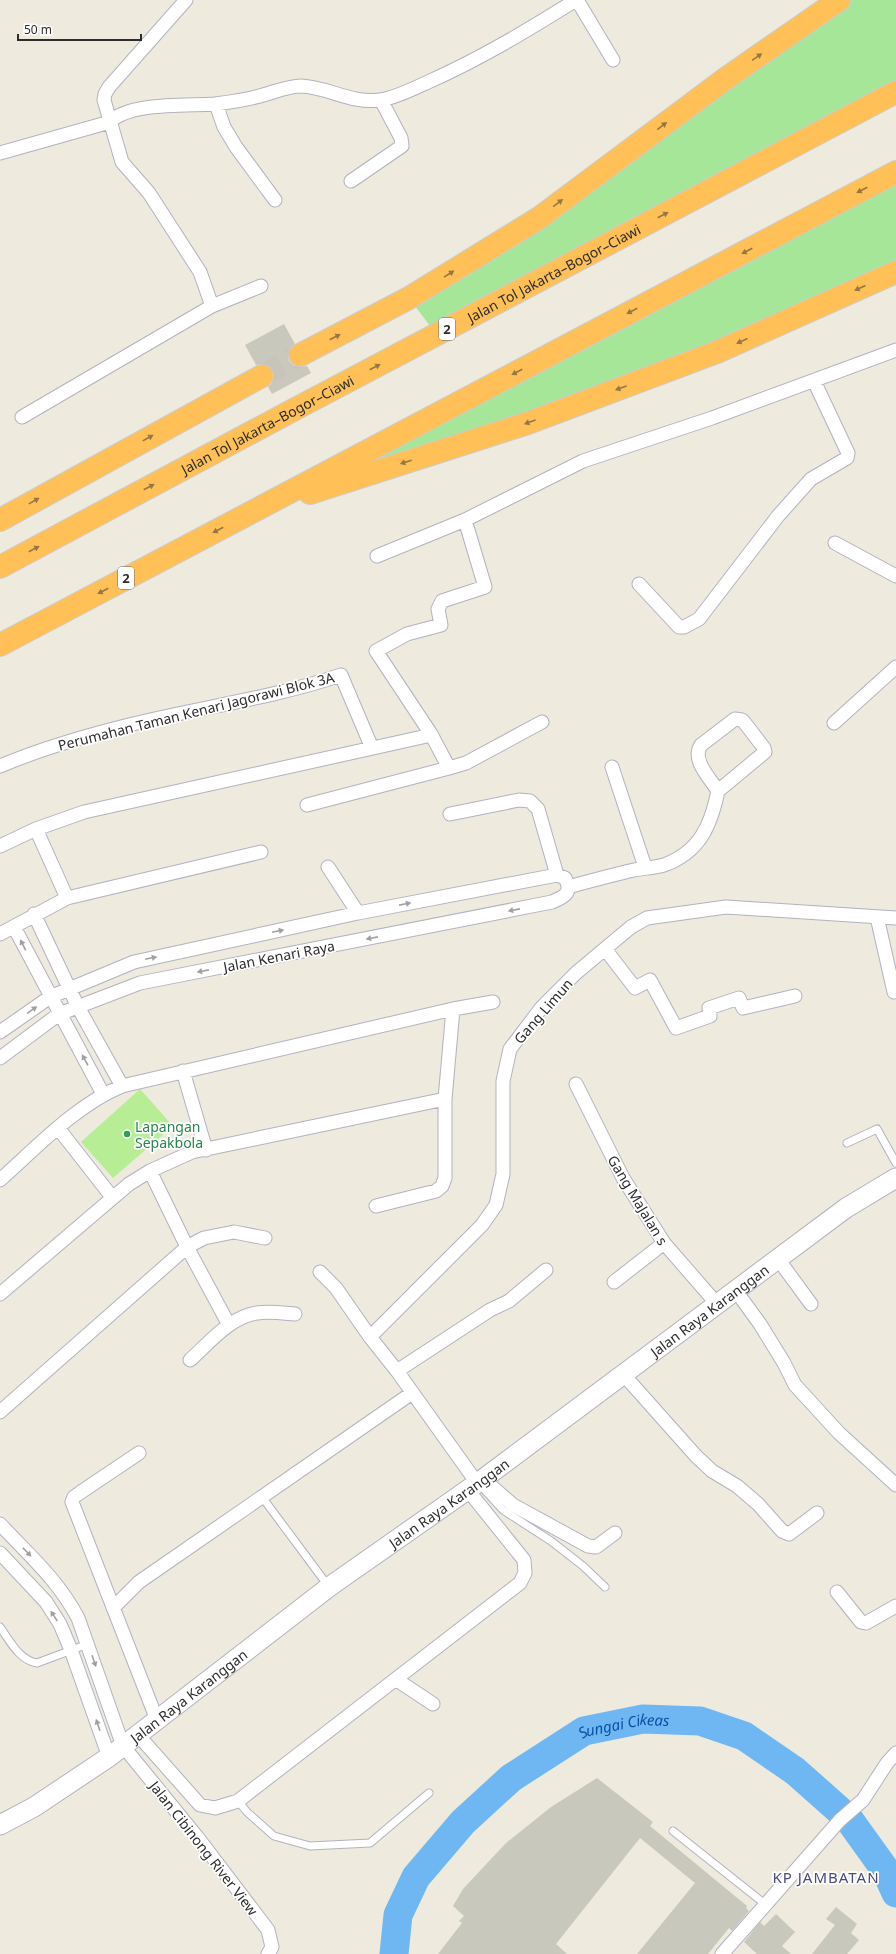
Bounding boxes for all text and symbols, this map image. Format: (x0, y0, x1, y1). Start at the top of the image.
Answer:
scale bar (18, 16, 141, 42)
text: 50 m (24, 21, 52, 38)
one-way arrow (752, 53, 762, 61)
one-way arrow (657, 122, 668, 130)
one-way arrow (856, 187, 867, 193)
one-way arrow (553, 200, 563, 208)
one-way arrow (657, 212, 669, 218)
street label: Jalan Tol Jakarta–Bogor–Ciawi (462, 219, 644, 327)
one-way arrow (741, 247, 752, 254)
one-way arrow (443, 270, 455, 277)
one-way arrow (855, 285, 866, 291)
one-way arrow (626, 308, 637, 315)
road number: 2 (439, 318, 455, 340)
one-way arrow (329, 333, 341, 340)
one-way arrow (736, 338, 748, 344)
one-way arrow (369, 364, 380, 370)
one-way arrow (511, 369, 522, 375)
street label: Jalan Tol Jakarta–Bogor–Ciawi (176, 370, 357, 479)
one-way arrow (614, 386, 626, 392)
one-way arrow (524, 419, 536, 425)
one-way arrow (142, 435, 154, 442)
one-way arrow (400, 459, 412, 465)
one-way arrow (143, 484, 155, 491)
one-way arrow (28, 498, 40, 504)
one-way arrow (212, 527, 223, 533)
one-way arrow (29, 546, 40, 552)
road number: 2 (118, 567, 134, 589)
one-way arrow (97, 587, 108, 594)
street label: Perumahan Taman Kenari Jagorawi Blok 3A (56, 667, 336, 755)
one-way arrow (399, 901, 411, 907)
one-way arrow (507, 907, 520, 913)
one-way arrow (272, 927, 284, 933)
one-way arrow (366, 935, 378, 941)
street label: Jalan Kenari Raya (220, 936, 336, 976)
one-way arrow (20, 939, 26, 951)
one-way arrow (145, 955, 157, 961)
one-way arrow (197, 968, 210, 974)
street label: Gang Limun (509, 974, 577, 1048)
one-way arrow (27, 1006, 37, 1014)
one-way arrow (81, 1054, 88, 1065)
place label: Lapangan Sepakbola (135, 1117, 203, 1152)
marker: Lapangan Sepakbola (122, 1129, 132, 1139)
street label: Gang MaJalan s (604, 1152, 672, 1249)
street label: Jalan Raya Karanggan (645, 1260, 772, 1362)
street label: Jalan Raya Karanggan (383, 1454, 513, 1553)
one-way arrow (22, 1547, 32, 1557)
one-way arrow (51, 1610, 58, 1621)
street label: Jalan Raya Karanggan (124, 1644, 251, 1748)
one-way arrow (91, 1656, 97, 1668)
water label: Sungai Cikeas (574, 1709, 670, 1742)
one-way arrow (94, 1718, 100, 1730)
street label: Jalan Cibinong River View (144, 1775, 262, 1919)
district label: KP JAMBATAN (772, 1867, 880, 1887)

